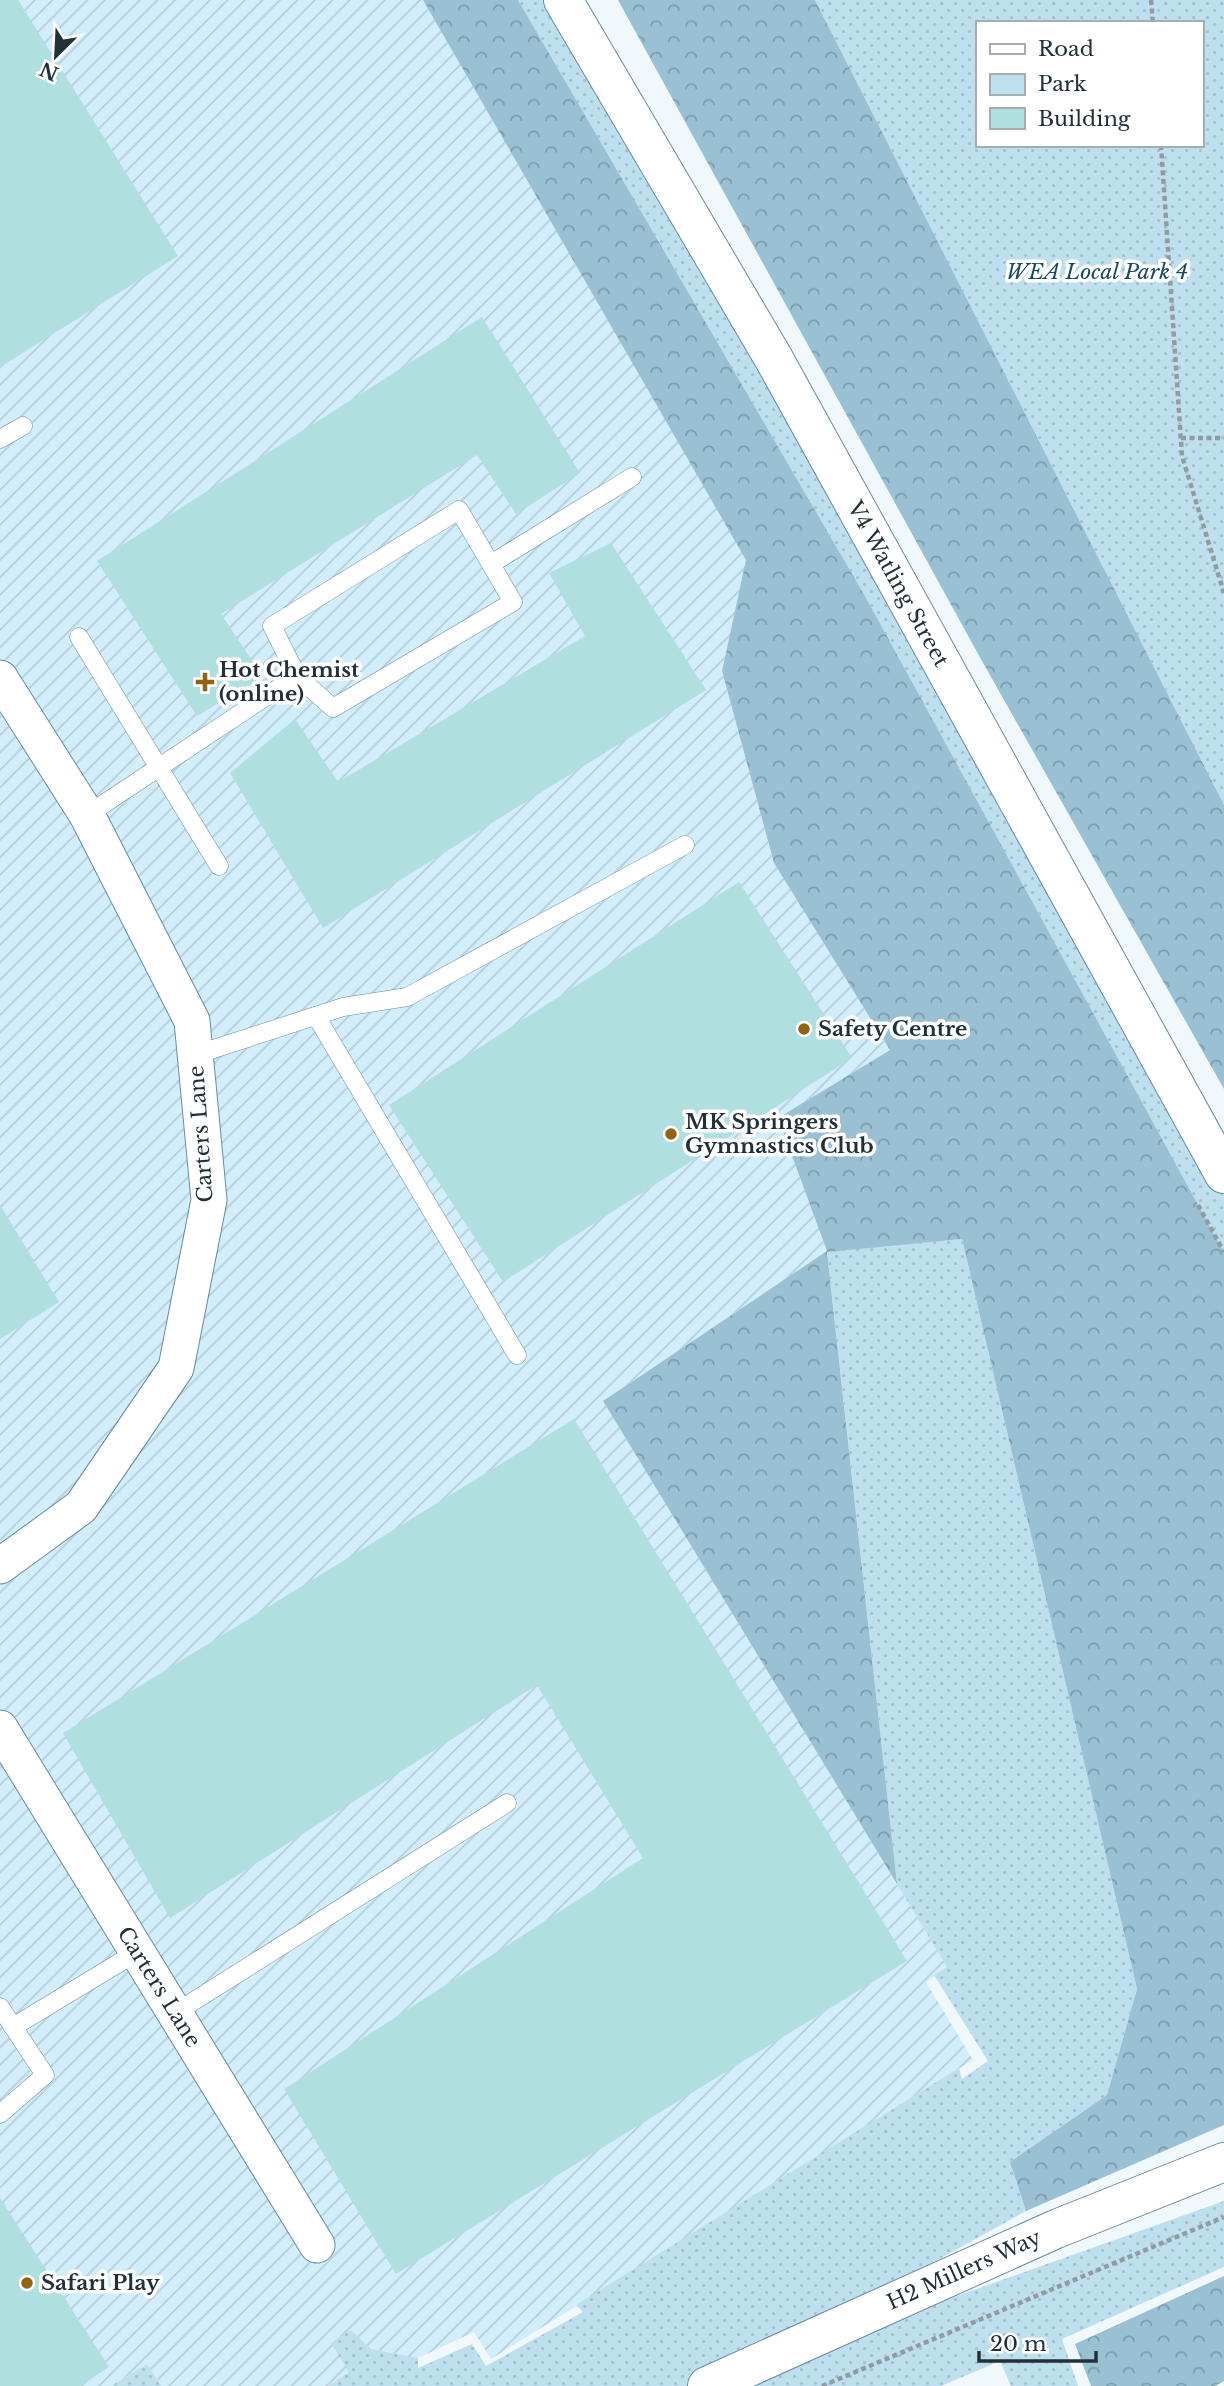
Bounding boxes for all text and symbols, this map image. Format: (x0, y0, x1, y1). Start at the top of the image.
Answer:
north arrow (21, 21, 91, 91)
legend (976, 21, 1203, 147)
text: Road (1038, 36, 1094, 62)
text: N (36, 57, 62, 85)
text: Park (1038, 71, 1087, 97)
text: Building (1038, 106, 1131, 132)
park label: WEA Local Park 4 (1006, 259, 1188, 285)
street label: V4 Watling Street (841, 496, 954, 671)
place label: Hot Chemist (online) (219, 657, 359, 707)
marker: Hot Chemist (online) (197, 674, 213, 690)
place label: Safety Centre (818, 1016, 967, 1042)
marker: Safety Centre (796, 1021, 812, 1037)
street label: Carters Lane (183, 1065, 219, 1203)
place label: MK Springers Gymnastics Club (685, 1109, 874, 1159)
marker: MK Springers Gymnastics Club (663, 1126, 679, 1142)
street label: Carters Lane (112, 1922, 206, 2052)
street label: H2 Millers Way (883, 2224, 1046, 2316)
place label: Safari Play (41, 2270, 160, 2296)
marker: Safari Play (19, 2275, 35, 2291)
scale bar (979, 2320, 1096, 2364)
text: 20 m (990, 2331, 1047, 2357)

